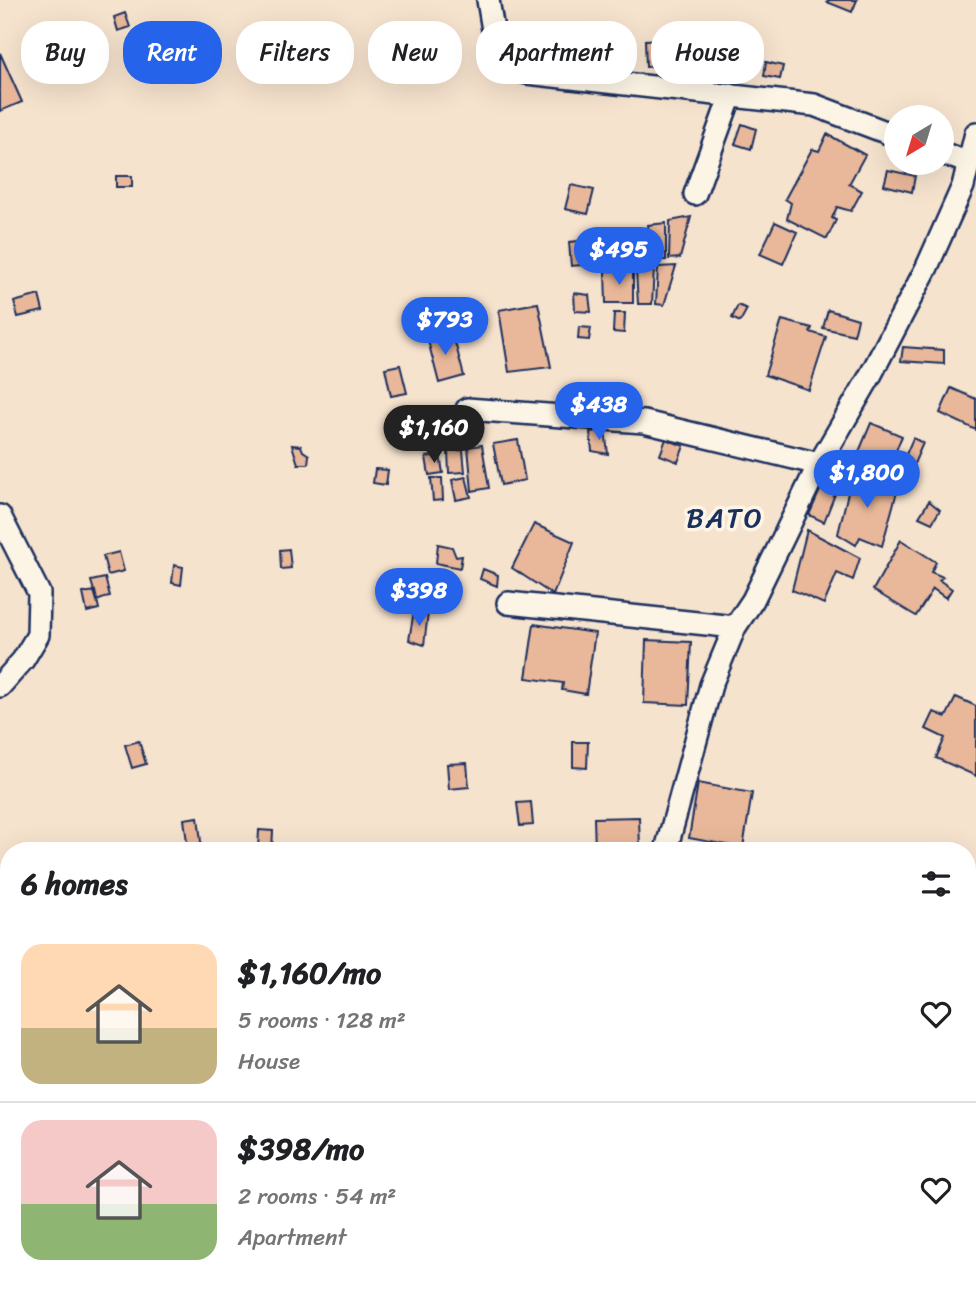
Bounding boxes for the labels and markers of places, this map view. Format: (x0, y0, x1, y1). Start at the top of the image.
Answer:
pin: $495 (578, 228, 660, 287)
pin: $793 (404, 298, 486, 357)
pin: $438 (558, 382, 640, 442)
pin: $1,160 (377, 406, 491, 465)
pin: $1,800 (810, 450, 924, 510)
pin: $398 (378, 568, 460, 628)

